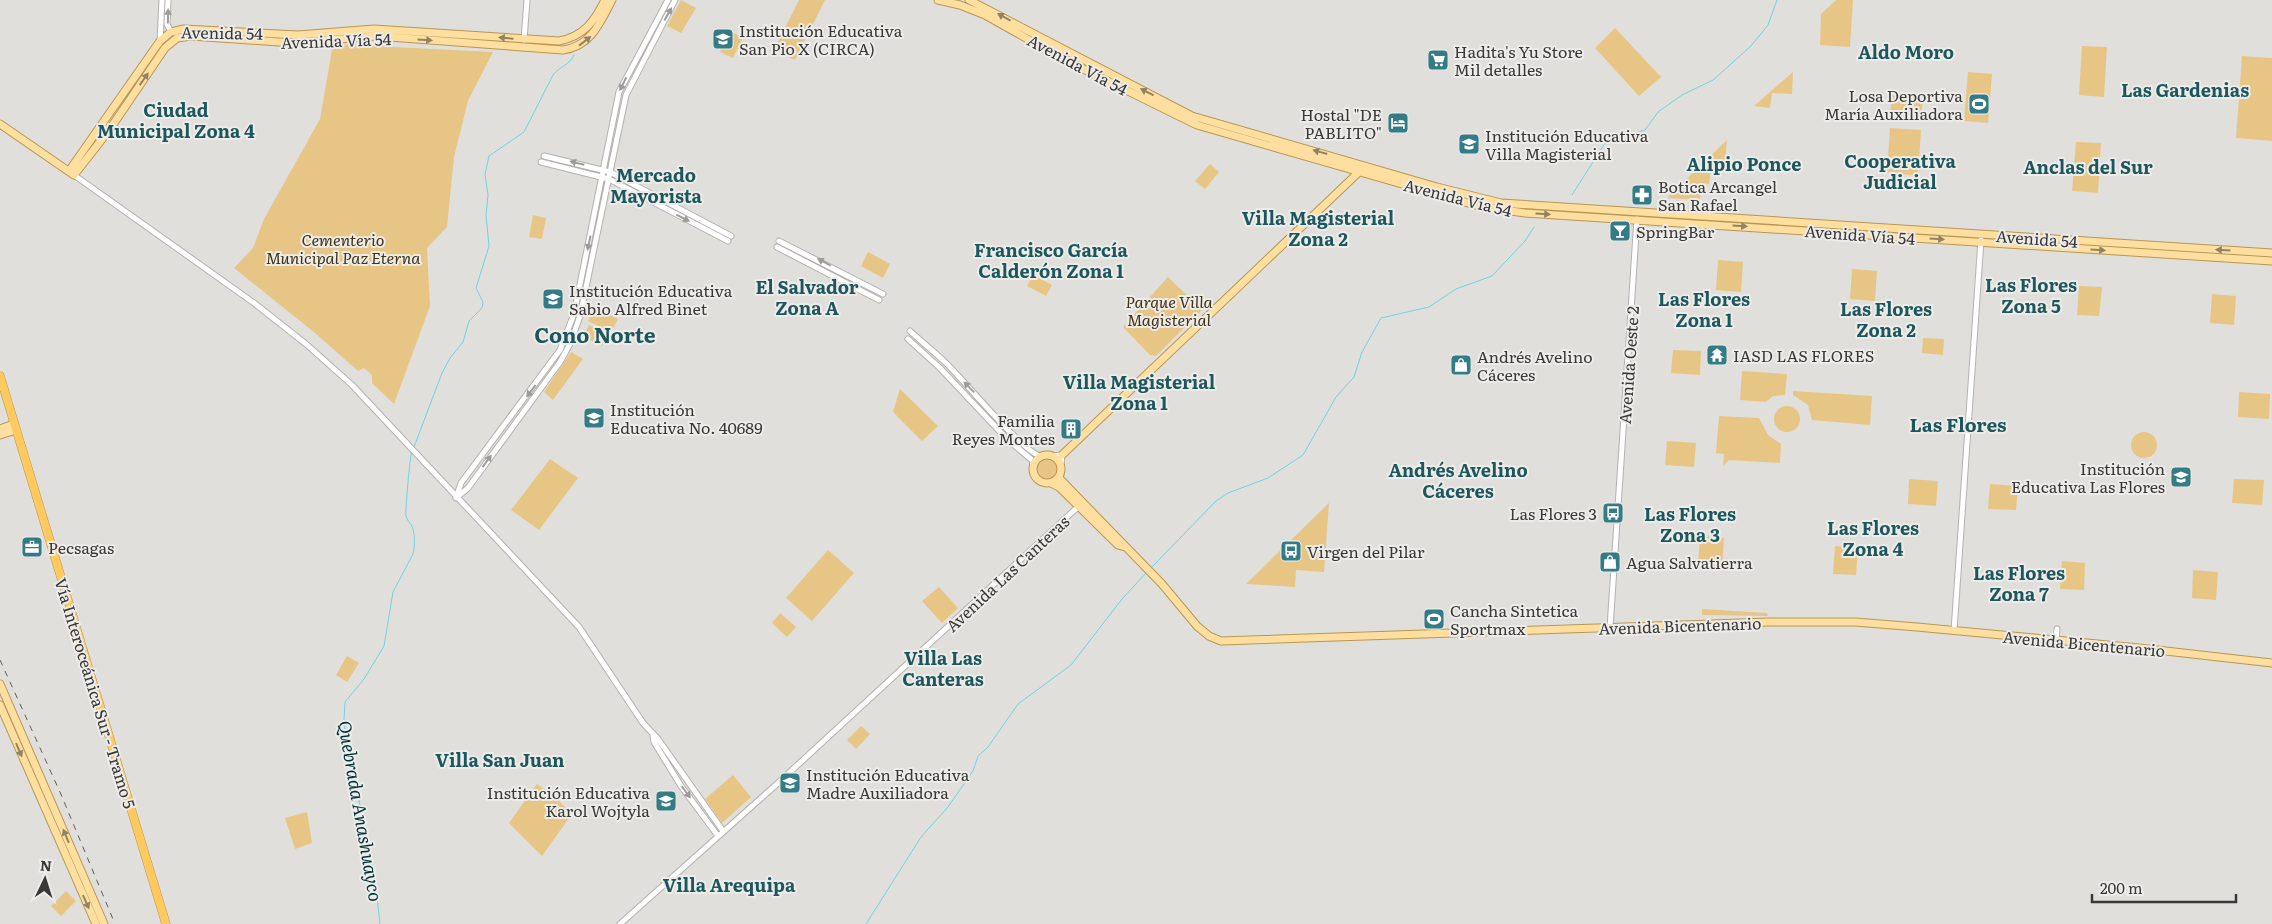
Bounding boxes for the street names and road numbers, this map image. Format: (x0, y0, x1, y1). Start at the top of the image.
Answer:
street label: Avenida 54 (181, 19, 263, 45)
street label: Avenida Vía 54 (280, 26, 392, 54)
street label: Avenida Vía 54 (1023, 27, 1133, 101)
street label: Avenida Vía 54 (1401, 172, 1515, 222)
street label: Avenida Vía 54 (1804, 218, 1916, 250)
street label: Avenida 54 (1995, 223, 2079, 253)
street label: Avenida Oeste 2 (1612, 305, 1644, 425)
street label: Avenida Las Canteras (940, 509, 1074, 637)
street label: Vía Interoceánica Sur - Tramo 5 (49, 575, 143, 811)
street label: Avenida Bicentenario (1598, 610, 1762, 640)
street label: Avenida Bicentenario (2002, 624, 2166, 662)

